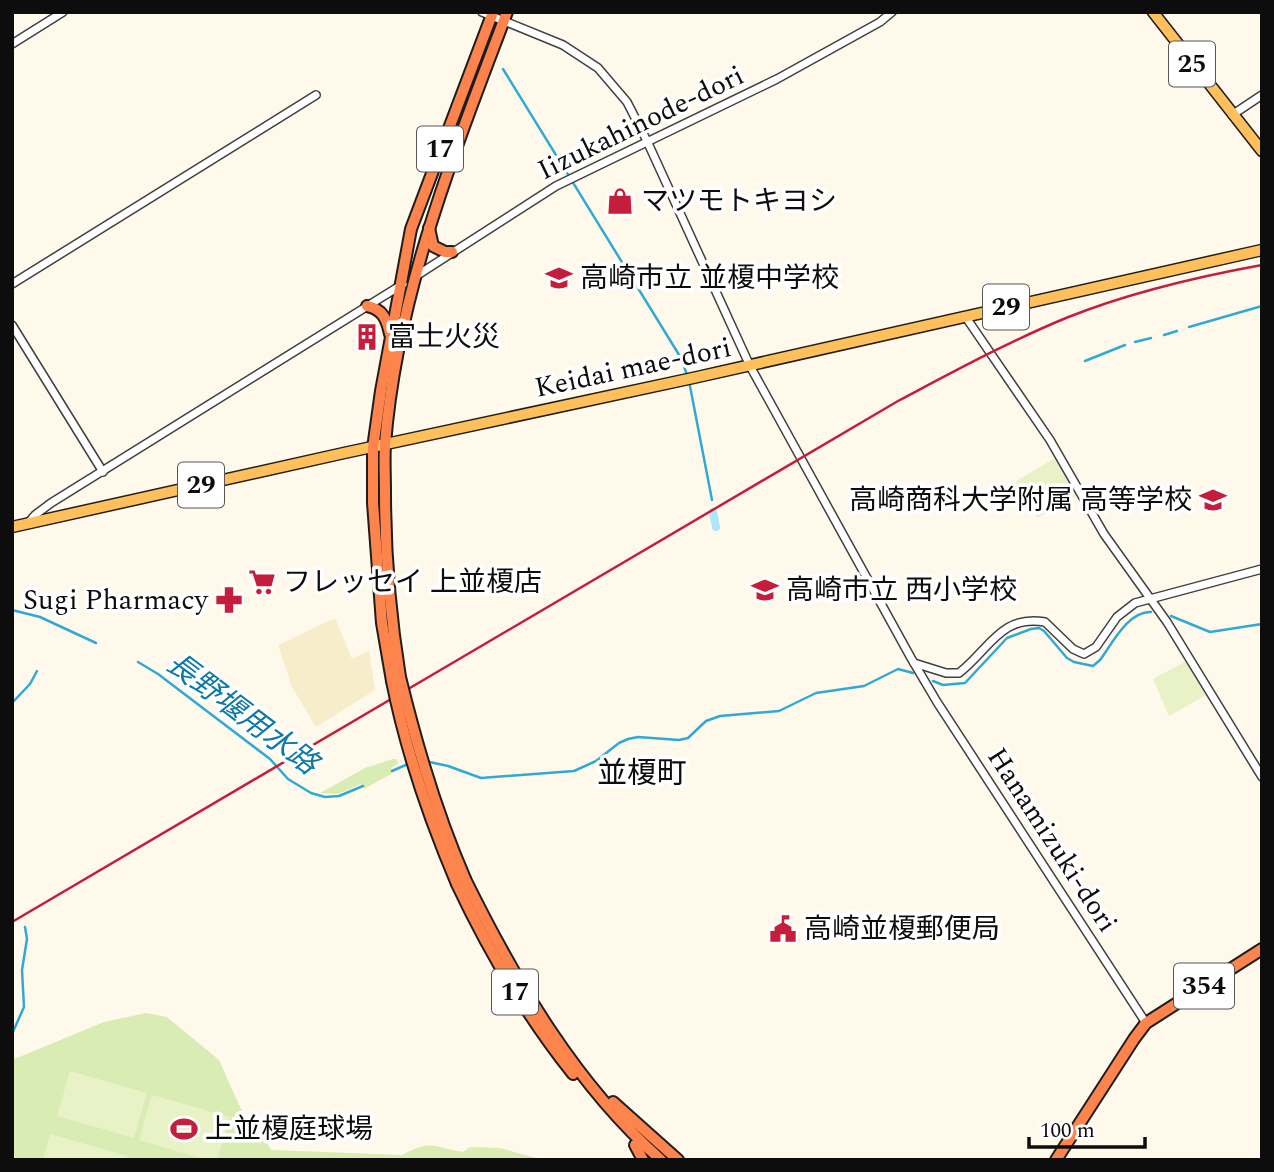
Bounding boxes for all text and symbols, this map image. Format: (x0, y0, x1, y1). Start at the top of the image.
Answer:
road number: 25 (1169, 41, 1215, 86)
street label: Iizukahinode-dori (530, 54, 752, 192)
road number: 17 (417, 126, 463, 172)
place label: マツモトキヨシ (641, 180, 837, 223)
shop icon: マツモトキヨシ (605, 186, 635, 216)
place label: 高崎市立 並榎中学校 (580, 257, 839, 300)
school or university icon: 高崎市立 並榎中学校 (544, 263, 574, 293)
road number: 29 (983, 284, 1029, 330)
place label: 富士火災 (388, 316, 500, 359)
building icon: 富士火災 (352, 322, 382, 352)
street label: Keidai mae-dori (531, 326, 735, 410)
road number: 29 (178, 463, 224, 508)
place label: 高崎商科大学附属 高等学校 (849, 479, 1192, 522)
school or university icon: 高崎商科大学附属 高等学校 (1198, 485, 1228, 515)
place label: フレッセイ 上並榎店 (283, 561, 542, 604)
supermarket icon: フレッセイ 上並榎店 (247, 567, 277, 597)
place label: 高崎市立 西小学校 (786, 569, 1017, 612)
school or university icon: 高崎市立 西小学校 (750, 575, 780, 605)
place label: Sugi Pharmacy (23, 579, 210, 622)
pharmacy icon: Sugi Pharmacy (214, 585, 244, 615)
water label: 長野堰用水路 (156, 641, 330, 788)
street label: Hanamizuki-dori (976, 739, 1128, 941)
district label: 並榎町 (597, 751, 687, 797)
place label: 高崎並榎郵便局 (804, 908, 1000, 951)
public building icon: 高崎並榎郵便局 (768, 914, 798, 944)
road number: 354 (1174, 964, 1234, 1009)
road number: 17 (492, 970, 538, 1015)
scale bar (1029, 1106, 1144, 1150)
place label: 上並榎庭球場 (205, 1108, 373, 1151)
sports icon: 上並榎庭球場 (169, 1114, 199, 1144)
text: 100 m (1040, 1115, 1095, 1147)

